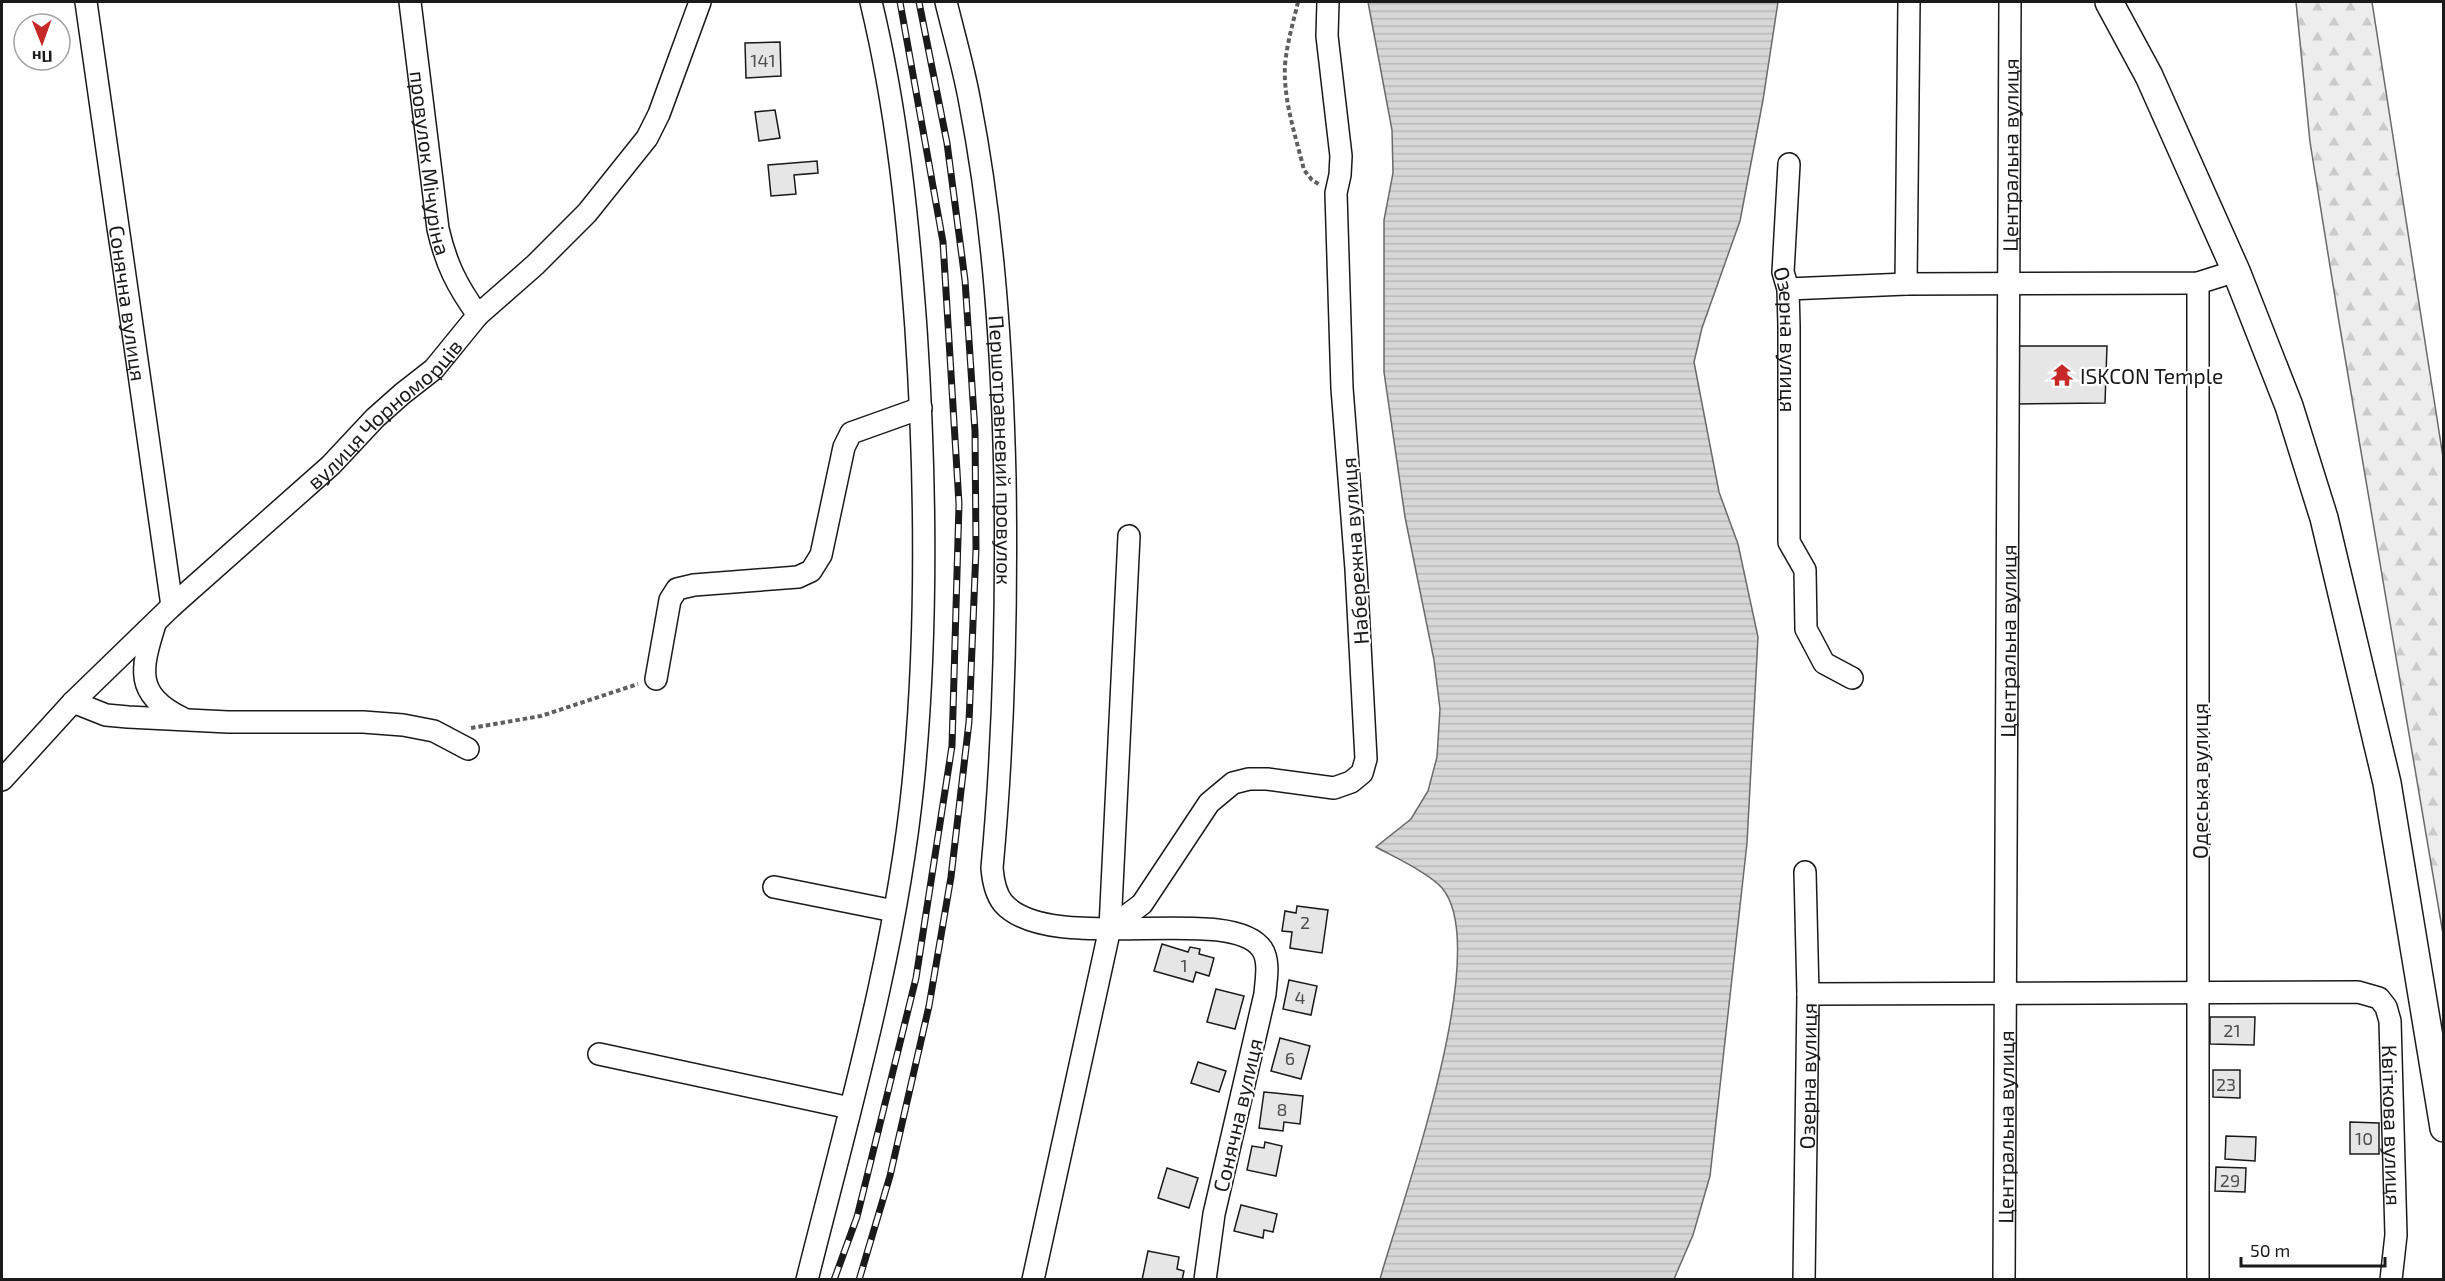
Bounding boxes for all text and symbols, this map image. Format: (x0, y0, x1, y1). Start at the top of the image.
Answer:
north arrow (12, 12, 72, 72)
text: Пн (32, 48, 53, 67)
house number: 141 (750, 49, 776, 71)
street label: Центральна вулиця (1996, 58, 2023, 252)
street label: провулок Мічуріна (406, 69, 457, 258)
street label: Сонячна вулиця (105, 223, 152, 383)
street label: Озерна вулиця (1769, 263, 1802, 412)
street label: Першотравневий провулок (985, 314, 1018, 585)
street label: вулиця Чорноморців (301, 333, 466, 493)
temple icon: ISKCON Temple (2049, 362, 2075, 388)
place label: ISKCON Temple (2080, 363, 2223, 388)
street label: Набережна вулиця (1335, 457, 1374, 645)
street label: Центральна вулиця (1994, 544, 2021, 738)
street label: Одеська вулиця (2187, 703, 2213, 859)
house number: 2 (1300, 911, 1310, 933)
house number: 1 (1180, 954, 1188, 976)
house number: 4 (1294, 986, 1306, 1008)
street label: Озерна вулиця (1793, 1003, 1821, 1149)
house number: 21 (2223, 1019, 2241, 1041)
street label: Центральна вулиця (1992, 1030, 2018, 1224)
street label: Сонячна вулиця (1207, 1036, 1268, 1195)
street label: Квіткова вулиця (2378, 1044, 2408, 1206)
house number: 6 (1285, 1047, 1295, 1069)
house number: 23 (2216, 1073, 2236, 1095)
house number: 8 (1277, 1098, 1287, 1120)
house number: 10 (2355, 1127, 2373, 1149)
house number: 29 (2220, 1169, 2240, 1191)
scale bar (2241, 1230, 2385, 1268)
text: 50 m (2250, 1239, 2290, 1261)

